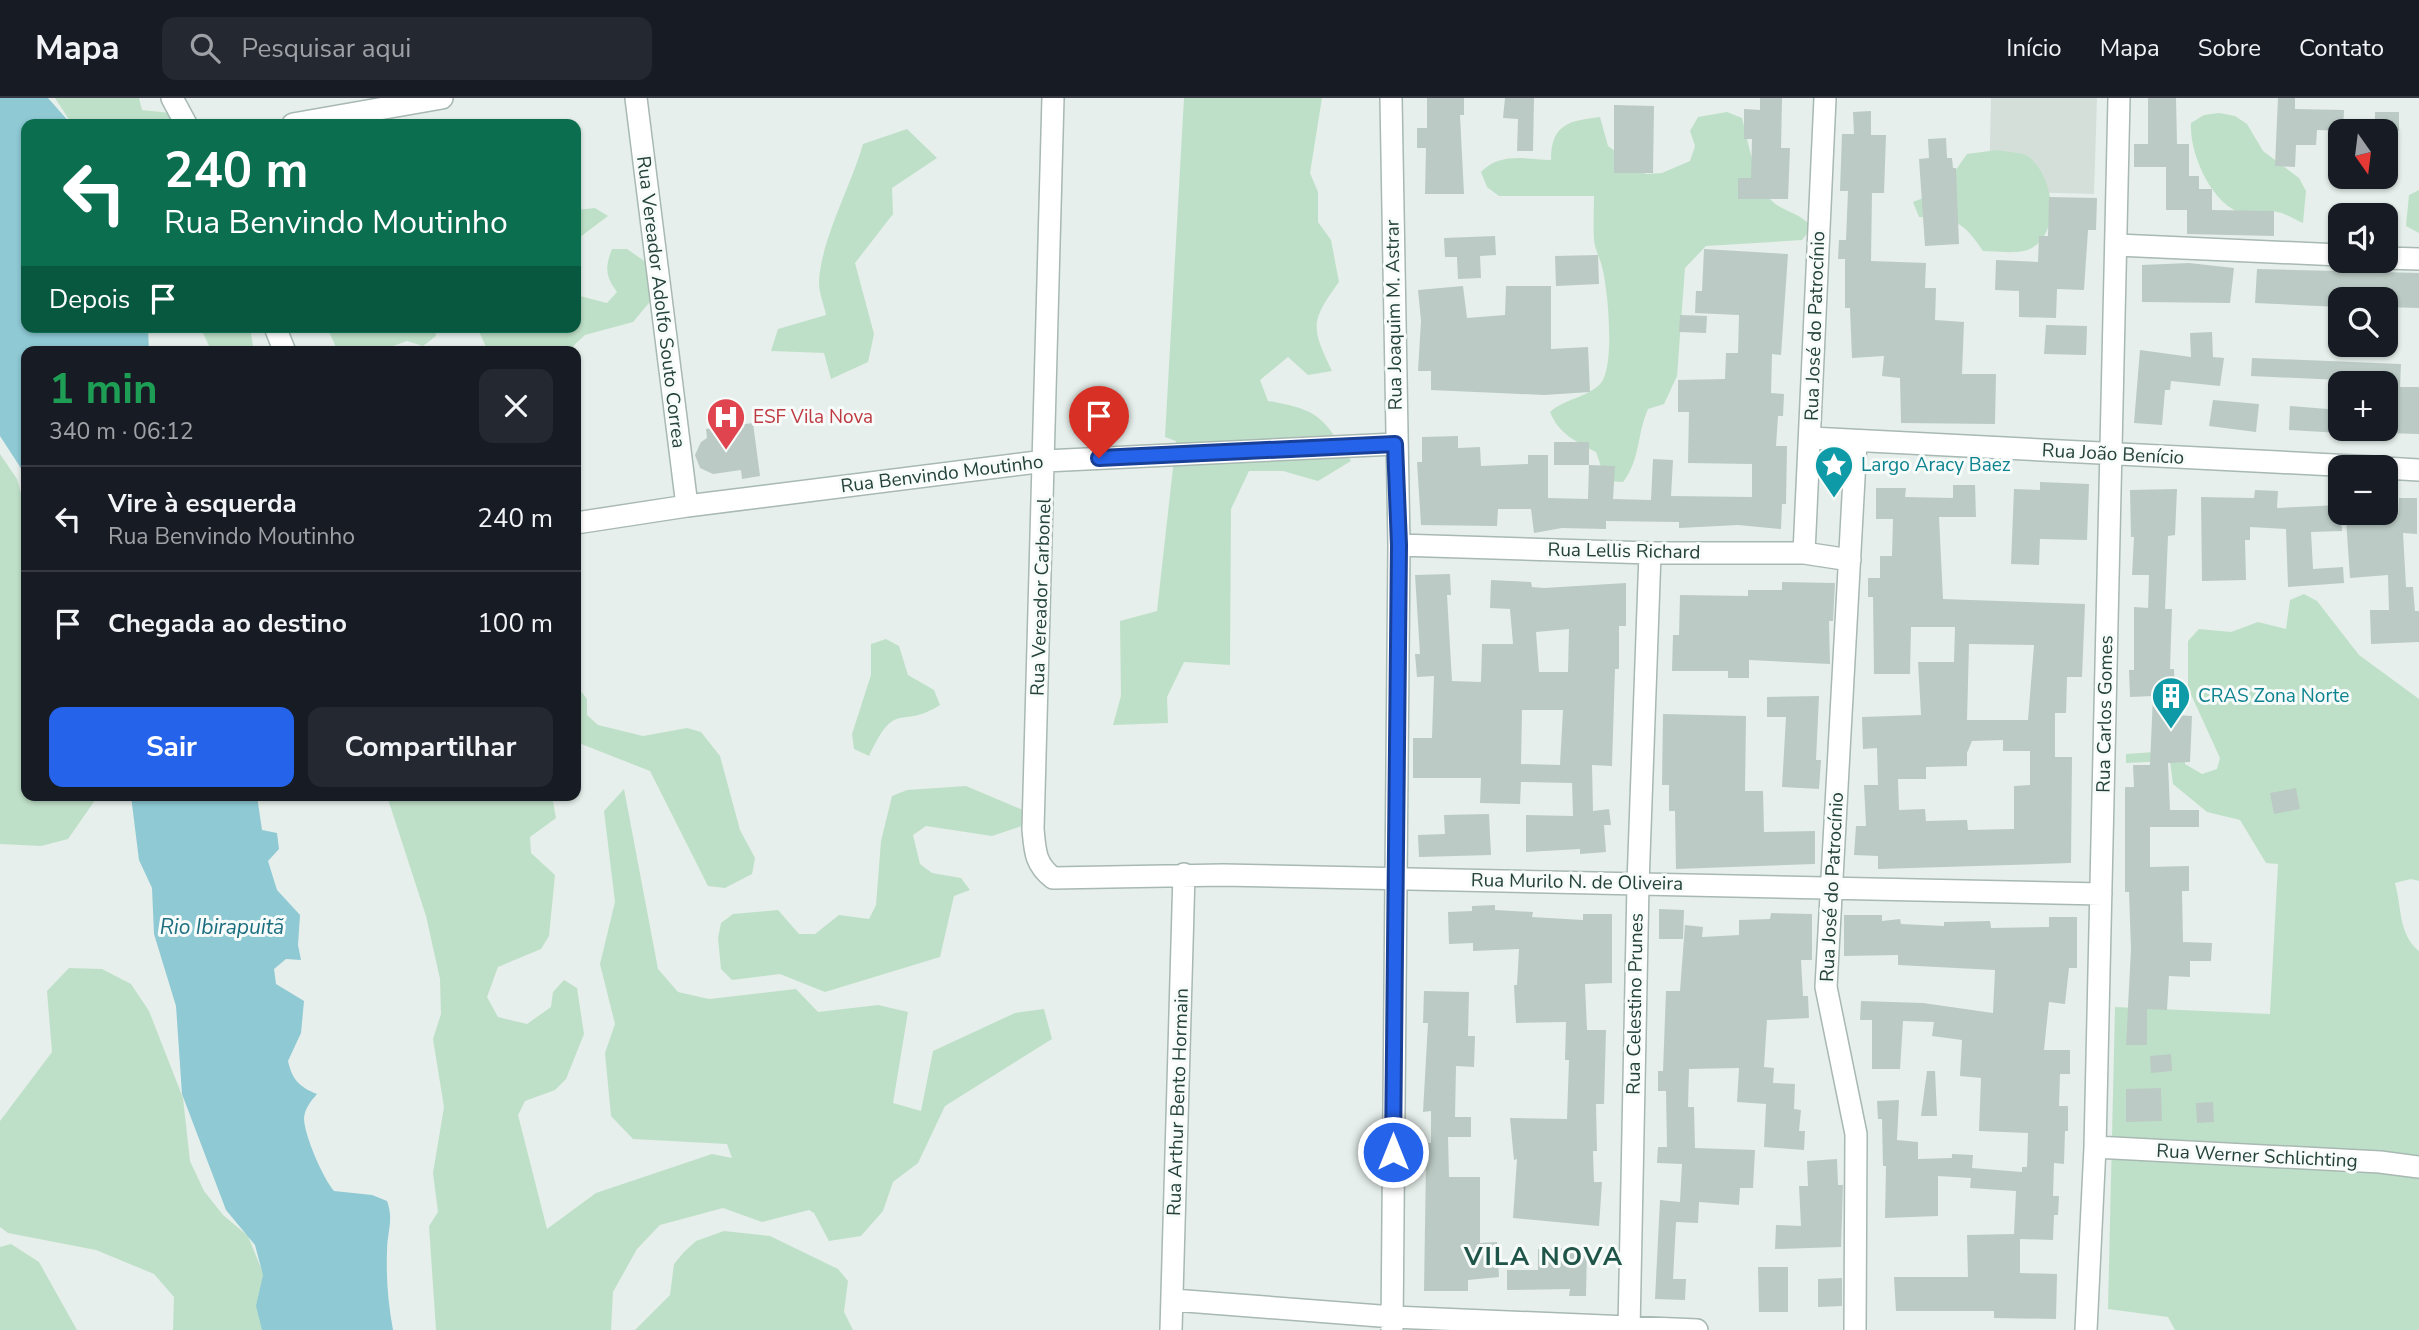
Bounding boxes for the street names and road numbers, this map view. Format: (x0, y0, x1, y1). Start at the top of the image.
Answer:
street label: Rua Vereador Adolfo Souto Correa (630, 154, 692, 450)
street label: Rua Joaquim M. Astrar (1379, 219, 1409, 411)
street label: Rua José do Patrocínio (1799, 231, 1831, 421)
street label: Rua João Benício (2041, 437, 2185, 471)
street label: Rua Benvindo Moutinho (839, 449, 1045, 499)
street label: Rua Vereador Carbonel (1025, 497, 1057, 696)
street label: Rua Lellis Richard (1547, 537, 1701, 565)
street label: Rua Carlos Gomes (2091, 635, 2119, 793)
street label: Rua José do Patrocínio (1814, 791, 1850, 983)
street label: Rua Murilo N. de Oliveira (1471, 867, 1683, 897)
street label: Rua Celestino Prunes (1620, 913, 1650, 1095)
street label: Rua Arthur Bento Hormain (1161, 987, 1195, 1217)
street label: Rua Werner Schlichting (2156, 1138, 2358, 1174)

